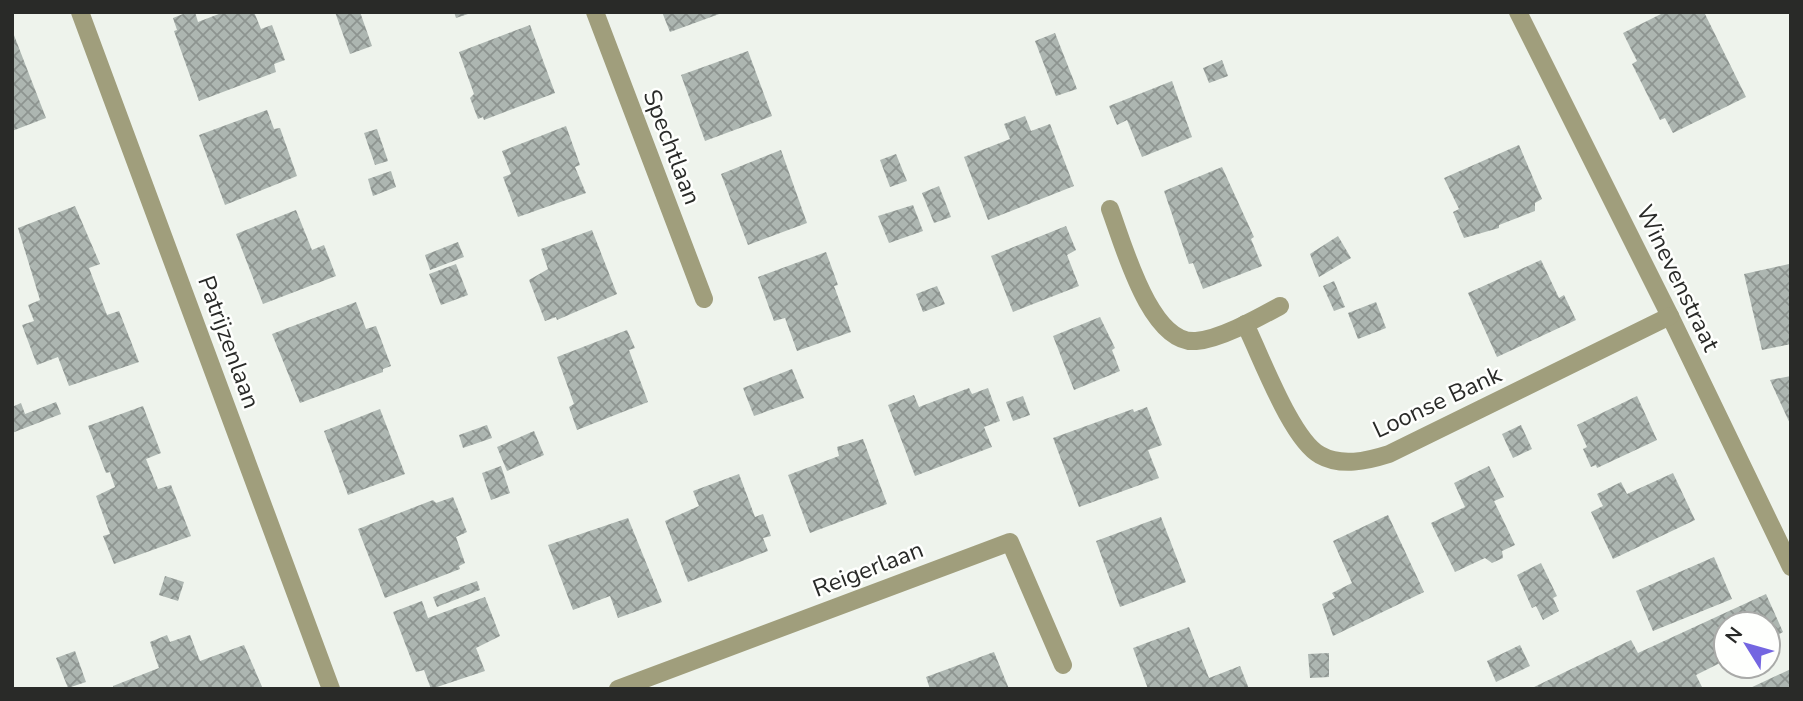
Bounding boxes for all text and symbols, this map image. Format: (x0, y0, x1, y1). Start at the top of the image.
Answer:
street label: Spechtlaan (635, 85, 709, 209)
street label: Winevenstraat (1629, 200, 1727, 357)
street label: Patrijzenlaan (190, 271, 268, 413)
street label: Loonse Bank (1368, 358, 1507, 446)
street label: Reigerlaan (808, 533, 928, 605)
north arrow (1712, 610, 1782, 680)
text: N (1720, 622, 1749, 649)

